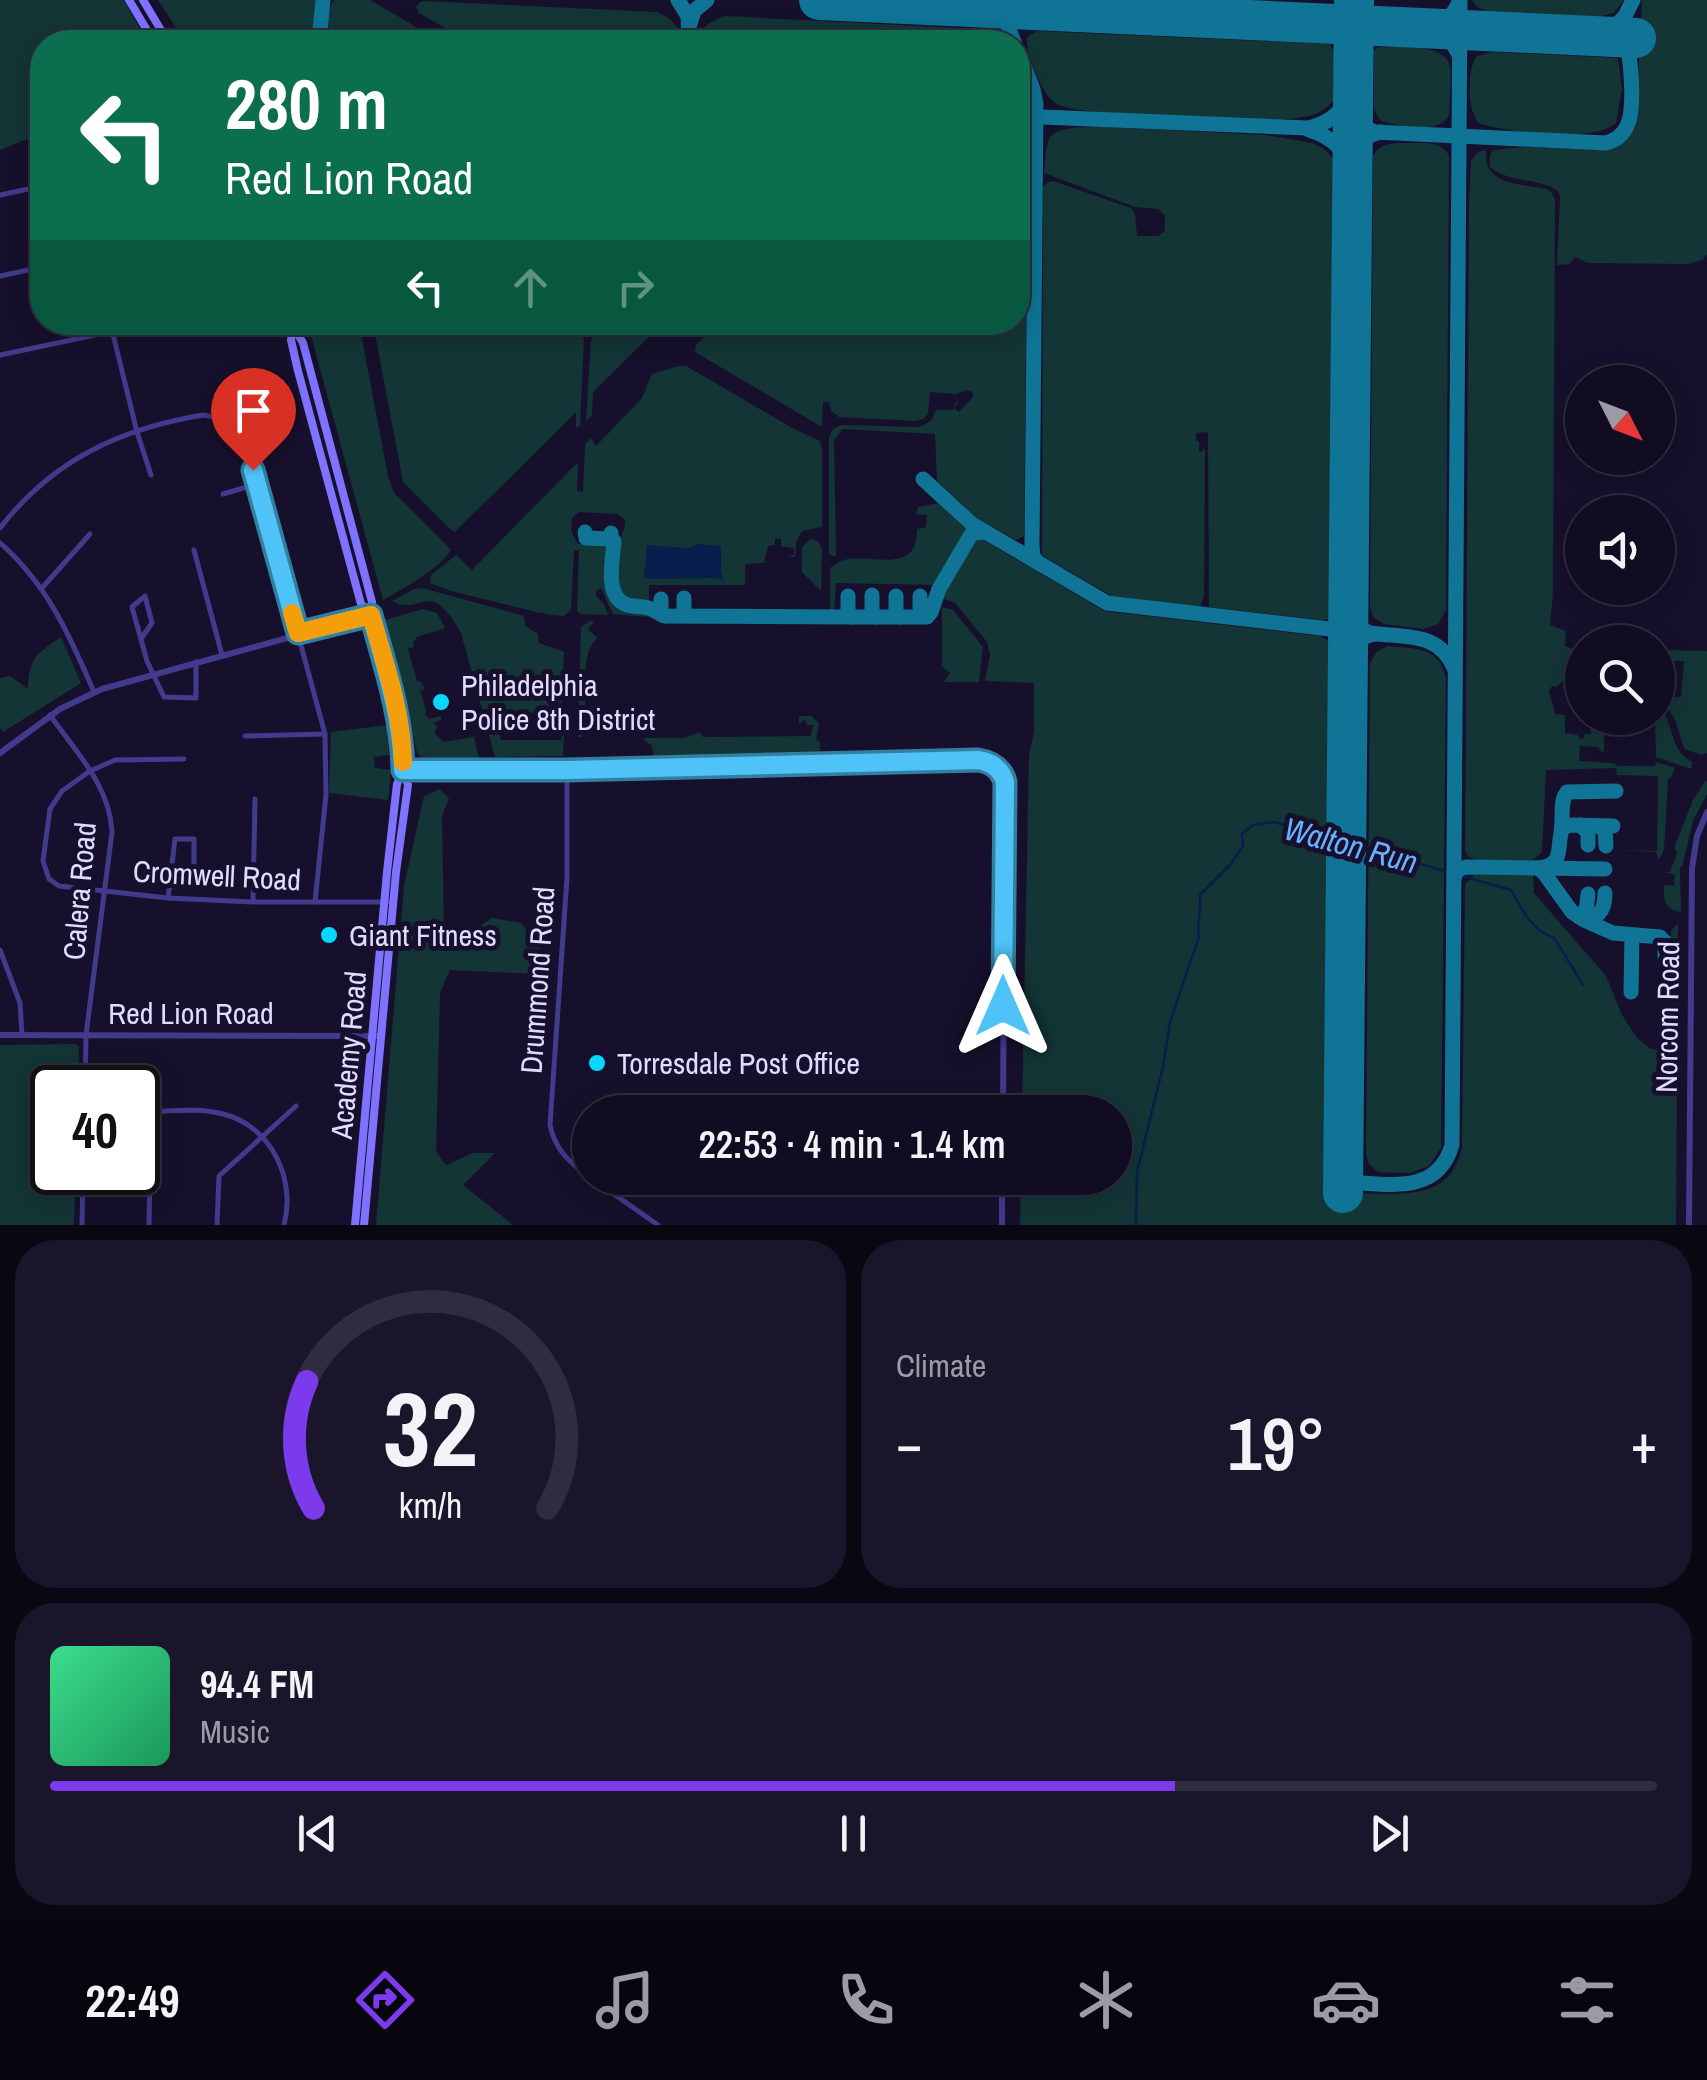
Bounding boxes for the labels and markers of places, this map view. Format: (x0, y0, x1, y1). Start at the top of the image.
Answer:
pin (211, 368, 296, 471)
place label: Philadelphia Police 8th District (461, 665, 655, 739)
marker: Philadelphia Police 8th District (430, 691, 452, 713)
place label: Giant Fitness (349, 915, 497, 955)
marker: Giant Fitness (318, 924, 340, 946)
place label: Torresdale Post Office (617, 1043, 860, 1083)
marker: Torresdale Post Office (586, 1052, 608, 1074)

